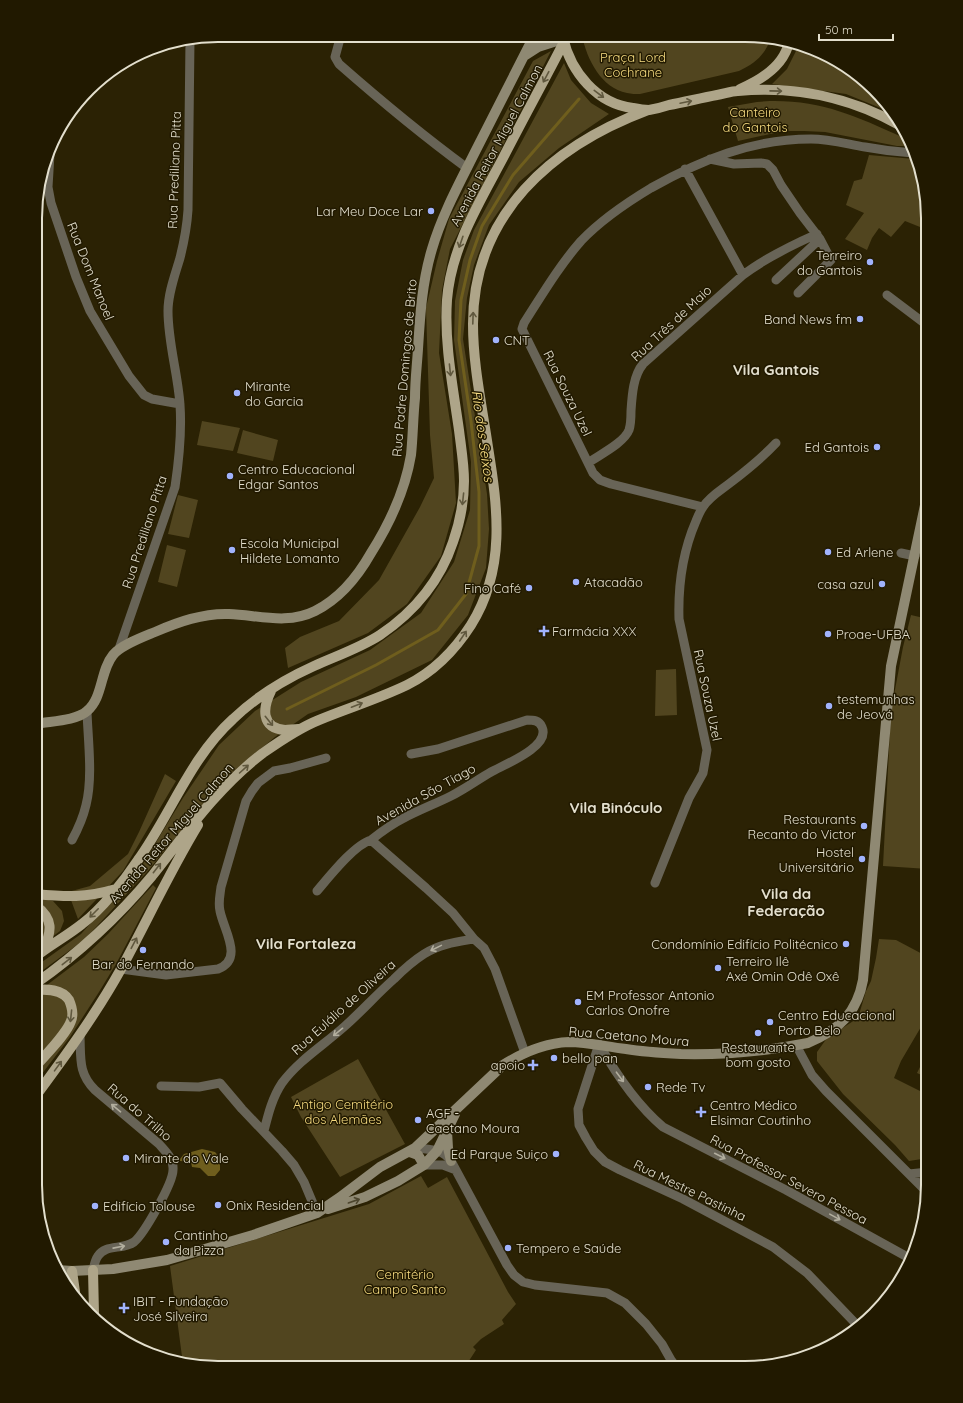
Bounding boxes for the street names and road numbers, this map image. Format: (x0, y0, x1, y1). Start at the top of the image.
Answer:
street label: Avenida Reitor Miguel Calmon (447, 61, 545, 229)
street label: Rua Prediliano Pitta (164, 111, 184, 229)
street label: Rua Dom Manoel (64, 220, 118, 322)
street label: Rua Padre Domingos de Brito (388, 278, 420, 458)
street label: Rua Três de Maio (627, 282, 715, 364)
street label: Rua Souza Uzel (540, 348, 596, 438)
street label: Rua Prediliano Pitta (118, 474, 170, 590)
street label: Rua Souza Uzel (690, 648, 726, 742)
street label: Avenida Reitor Miguel Calmon (106, 760, 236, 906)
street label: Avenida São Tiago (372, 760, 478, 828)
street label: Rua Eulálio de Oliveira (288, 956, 398, 1058)
street label: Rua Caetano Moura (568, 1023, 690, 1049)
street label: Rua do Trilho (105, 1080, 175, 1144)
street label: Rua Professor Severo Pessoa (708, 1131, 870, 1227)
street label: Rua Mestre Pastinha (631, 1156, 749, 1224)

